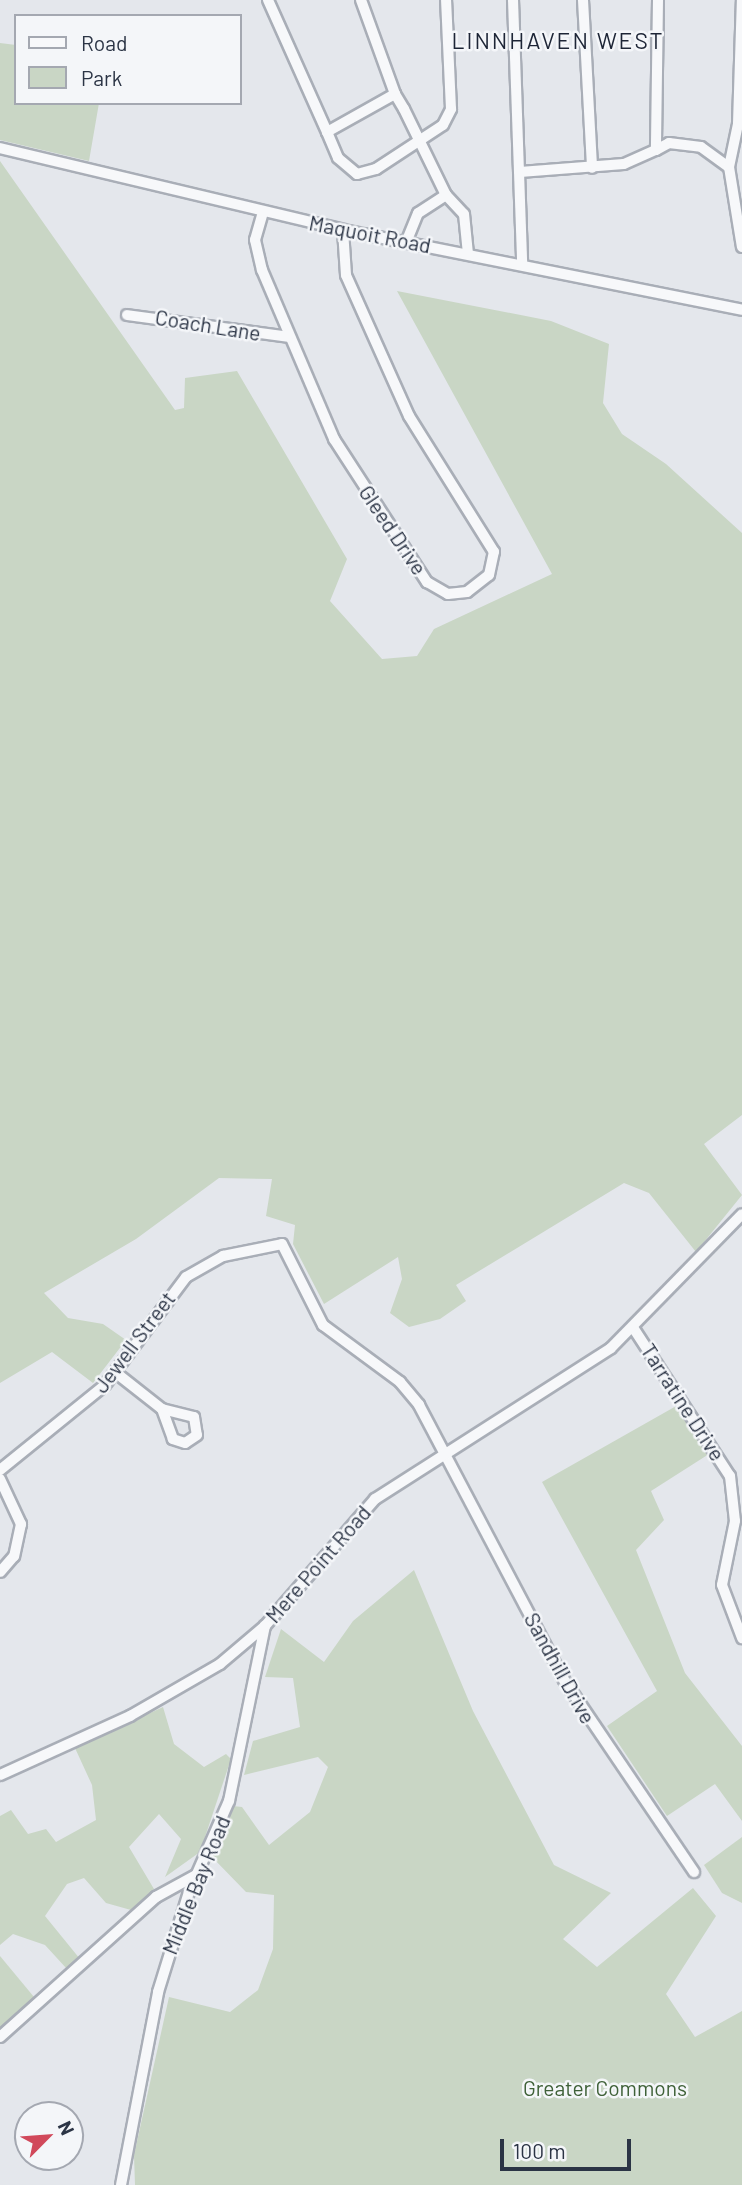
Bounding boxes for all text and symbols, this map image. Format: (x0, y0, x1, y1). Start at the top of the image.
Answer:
legend (14, 14, 242, 105)
district label: LINNHAVEN WEST (453, 26, 663, 54)
text: Road (81, 30, 127, 55)
text: Park (81, 65, 122, 90)
street label: Maquoit Road (307, 210, 433, 258)
street label: Coach Lane (154, 304, 262, 346)
street label: Gleed Drive (354, 480, 432, 580)
street label: Jewell Street (88, 1286, 180, 1398)
street label: Tarratine Drive (636, 1339, 730, 1465)
street label: Mere Point Road (260, 1500, 376, 1628)
street label: Sandhill Drive (519, 1608, 601, 1728)
street label: Middle Bay Road (157, 1812, 235, 1958)
park label: Greater Commons (523, 2075, 687, 2101)
north arrow (14, 2101, 84, 2171)
text: N (54, 2117, 80, 2138)
scale bar (504, 2126, 635, 2170)
text: 100 m (513, 2138, 566, 2163)

